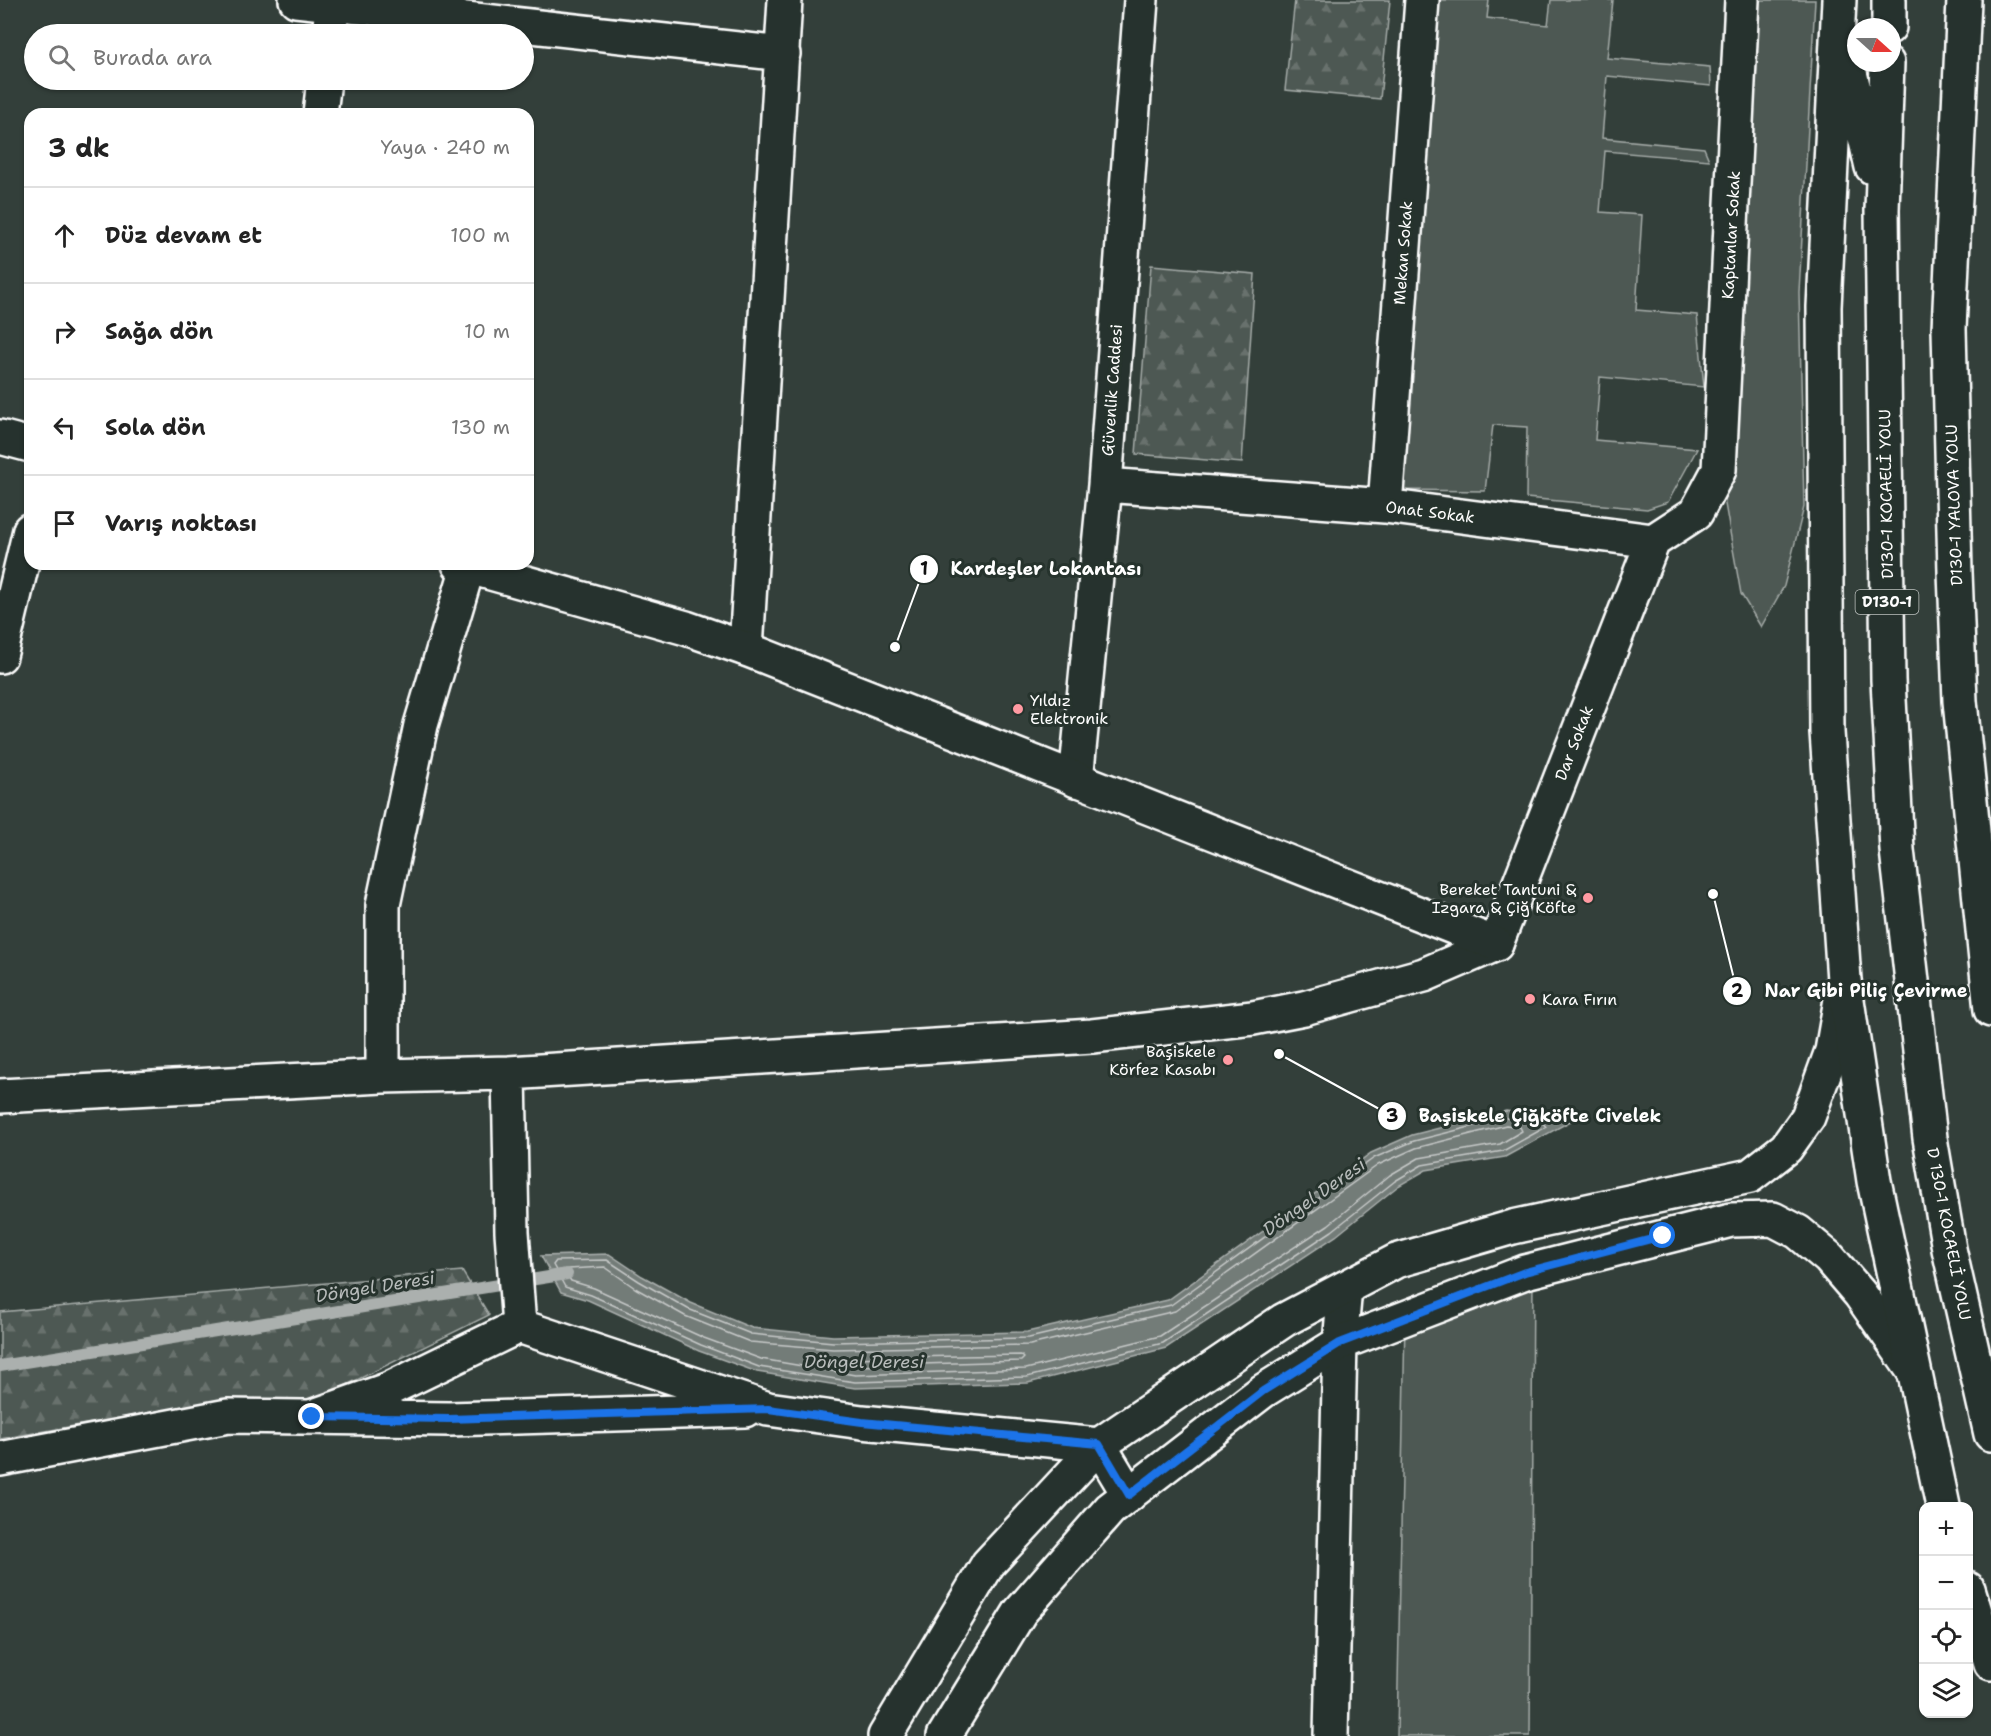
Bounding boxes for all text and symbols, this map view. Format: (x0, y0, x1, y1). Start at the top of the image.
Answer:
north arrow (1847, 18, 1901, 72)
search box (24, 24, 534, 90)
icon: search (45, 41, 78, 74)
text: Burada ara (93, 43, 212, 72)
text: 3 dk (48, 130, 110, 165)
text: Yaya · 240 m (380, 134, 510, 160)
street label: Kaptanlar Sokak (1717, 170, 1745, 300)
street label: Mekan Sokak (1389, 200, 1417, 306)
icon: ahead (48, 219, 81, 252)
text: Düz devam et (105, 221, 262, 250)
text: 100 m (450, 222, 510, 248)
icon: right (48, 315, 81, 348)
text: Sağa dön (105, 317, 213, 346)
text: 10 m (464, 318, 510, 344)
street label: Güvenlik Caddesi (1097, 323, 1127, 457)
street label: D130-1 KOCAELİ YOLU (1874, 409, 1898, 579)
icon: left (48, 411, 81, 444)
text: Sola dön (105, 413, 206, 442)
text: 130 m (451, 414, 510, 440)
street label: D130-1 YALOVA YOLU (1941, 424, 1967, 586)
street label: Onat Sokak (1384, 496, 1476, 528)
icon: arrive (48, 507, 81, 540)
text: Varış noktası (105, 509, 257, 538)
callout: Kardeşler Lokantası (909, 551, 1154, 587)
text: 1 (920, 557, 928, 581)
text: Kardeşler Lokantası (951, 557, 1141, 581)
road number: D130-1 (1856, 590, 1918, 614)
place label: Yıldız Elektronik (1030, 690, 1108, 729)
marker: Yıldız Elektronik (1011, 702, 1025, 716)
street label: Dar Sokak (1550, 702, 1598, 784)
place label: Bereket Tantuni & Izgara & Çiğ Köfte (1432, 879, 1577, 918)
marker: Bereket Tantuni & Izgara & Çiğ Köfte (1581, 891, 1595, 905)
callout: Nar Gibi Piliç Çevirme (1722, 973, 1979, 1009)
text: 2 (1731, 979, 1744, 1003)
text: Nar Gibi Piliç Çevirme (1765, 979, 1968, 1003)
place label: Kara Fırın (1542, 989, 1617, 1010)
marker: Kara Fırın (1523, 992, 1537, 1006)
place label: Başiskele Körfez Kasabı (1109, 1041, 1216, 1080)
marker: Başiskele Körfez Kasabı (1221, 1053, 1235, 1067)
callout: Başiskele Çiğköfte Civelek (1377, 1098, 1674, 1134)
text: 3 (1386, 1104, 1398, 1128)
text: Başiskele Çiğköfte Civelek (1419, 1104, 1661, 1128)
street label: D 130-1 KOCAELİ YOLU (1922, 1146, 1976, 1322)
water label: Döngel Deresi (1258, 1152, 1371, 1241)
route start (1649, 1222, 1675, 1248)
water label: Döngel Deresi (314, 1266, 437, 1308)
water label: Döngel Deresi (804, 1350, 925, 1374)
route end (298, 1403, 324, 1429)
map controls (1919, 1502, 1973, 1718)
button: + (1919, 1502, 1973, 1556)
button: − (1919, 1556, 1973, 1610)
button: locate (1919, 1610, 1973, 1664)
button: layers (1919, 1664, 1973, 1718)

